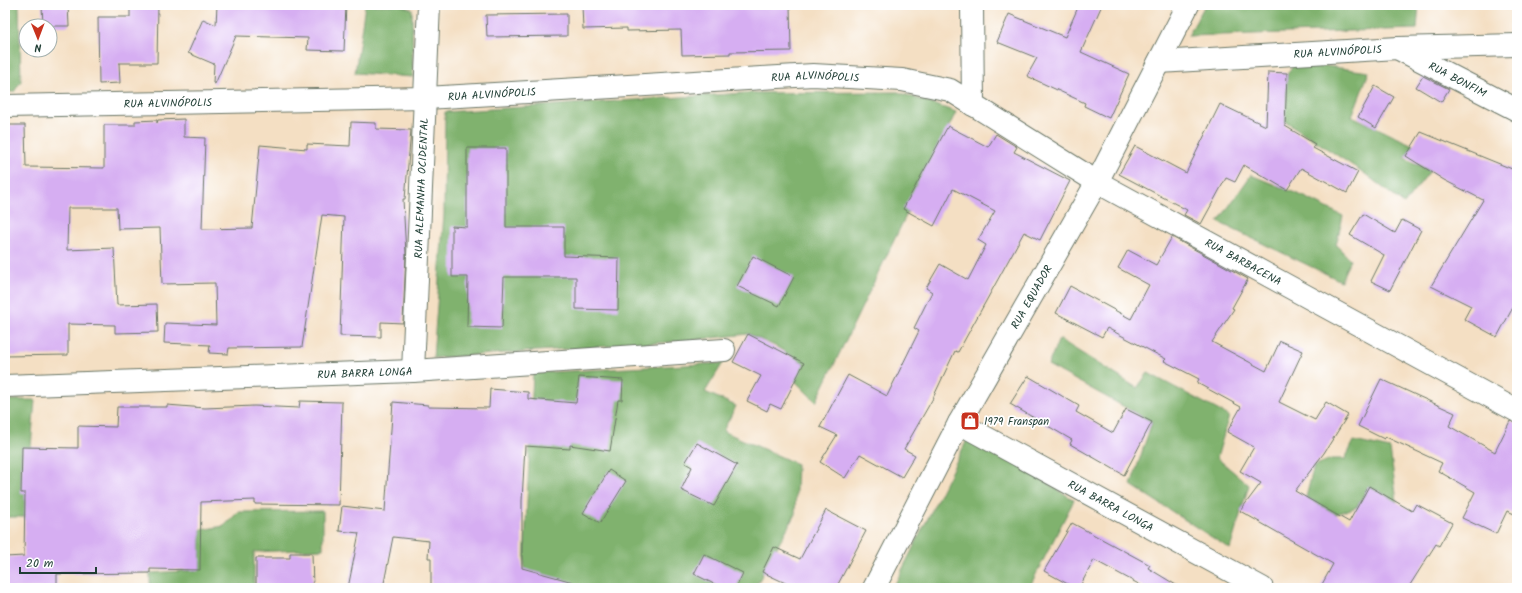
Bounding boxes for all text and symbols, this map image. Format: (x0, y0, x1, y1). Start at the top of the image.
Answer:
north arrow (18, 18, 58, 58)
text: N (34, 38, 42, 56)
street label: RUA ALVINÓPOLIS (1293, 41, 1383, 64)
street label: RUA BONFIM (1425, 58, 1490, 103)
street label: RUA ALVINÓPOLIS (771, 67, 860, 88)
street label: RUA ALVINÓPOLIS (447, 83, 537, 107)
street label: RUA ALVINÓPOLIS (124, 94, 212, 114)
street label: RUA ALEMANHA OCIDENTAL (410, 117, 434, 259)
street label: RUA BARBACENA (1201, 234, 1285, 291)
street label: RUA EQUADOR (1007, 261, 1058, 333)
street label: RUA BARRA LONGA (317, 363, 413, 385)
shop icon: 1979 Franspan (959, 410, 981, 432)
place label: 1979 Franspan (984, 413, 1049, 431)
street label: RUA BARRA LONGA (1064, 476, 1157, 538)
scale bar (20, 549, 96, 575)
text: 20 m (26, 554, 54, 573)

